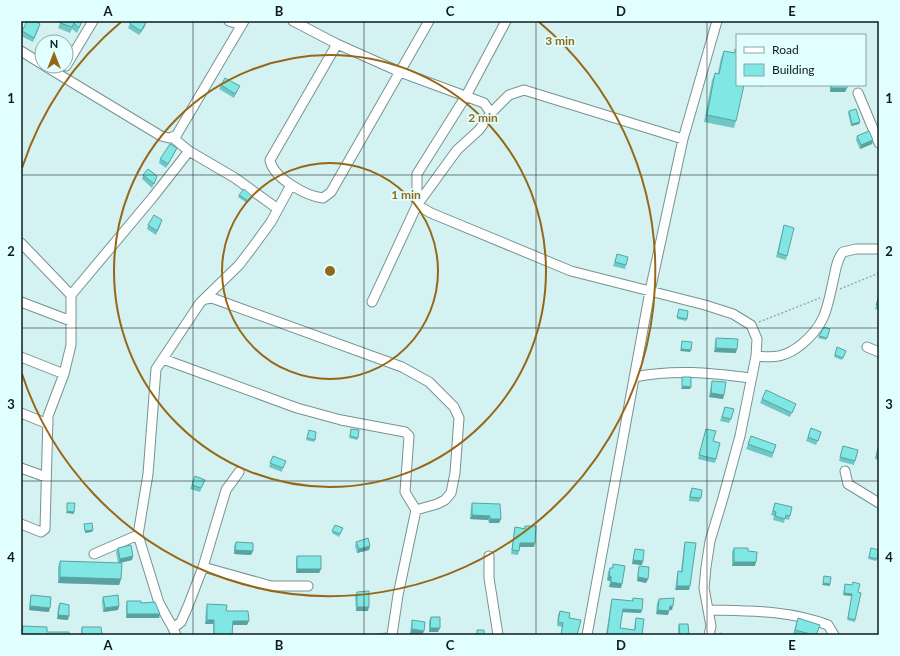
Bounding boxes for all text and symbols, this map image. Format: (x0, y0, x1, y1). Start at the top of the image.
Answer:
text: A (102, 3, 113, 19)
text: B (275, 3, 284, 19)
text: C (446, 3, 455, 19)
text: D (616, 3, 626, 19)
text: E (788, 3, 796, 19)
text: 3 min (545, 33, 575, 48)
north arrow (34, 34, 74, 74)
legend (736, 34, 866, 86)
text: N (50, 37, 58, 50)
text: Road (772, 42, 799, 57)
text: Building (772, 62, 815, 77)
text: 1 (7, 90, 15, 106)
text: 1 (885, 90, 893, 106)
text: 2 min (468, 110, 498, 125)
text: 1 min (391, 187, 421, 202)
text: 2 (7, 243, 15, 259)
text: 2 (885, 243, 893, 259)
centre of rings (323, 264, 337, 278)
text: 3 (7, 396, 15, 412)
text: 3 (885, 396, 893, 412)
text: 4 (7, 549, 15, 565)
text: 4 (885, 549, 893, 565)
text: A (102, 637, 113, 653)
text: B (275, 637, 284, 653)
text: C (446, 637, 455, 653)
text: D (616, 637, 626, 653)
text: E (788, 637, 796, 653)

